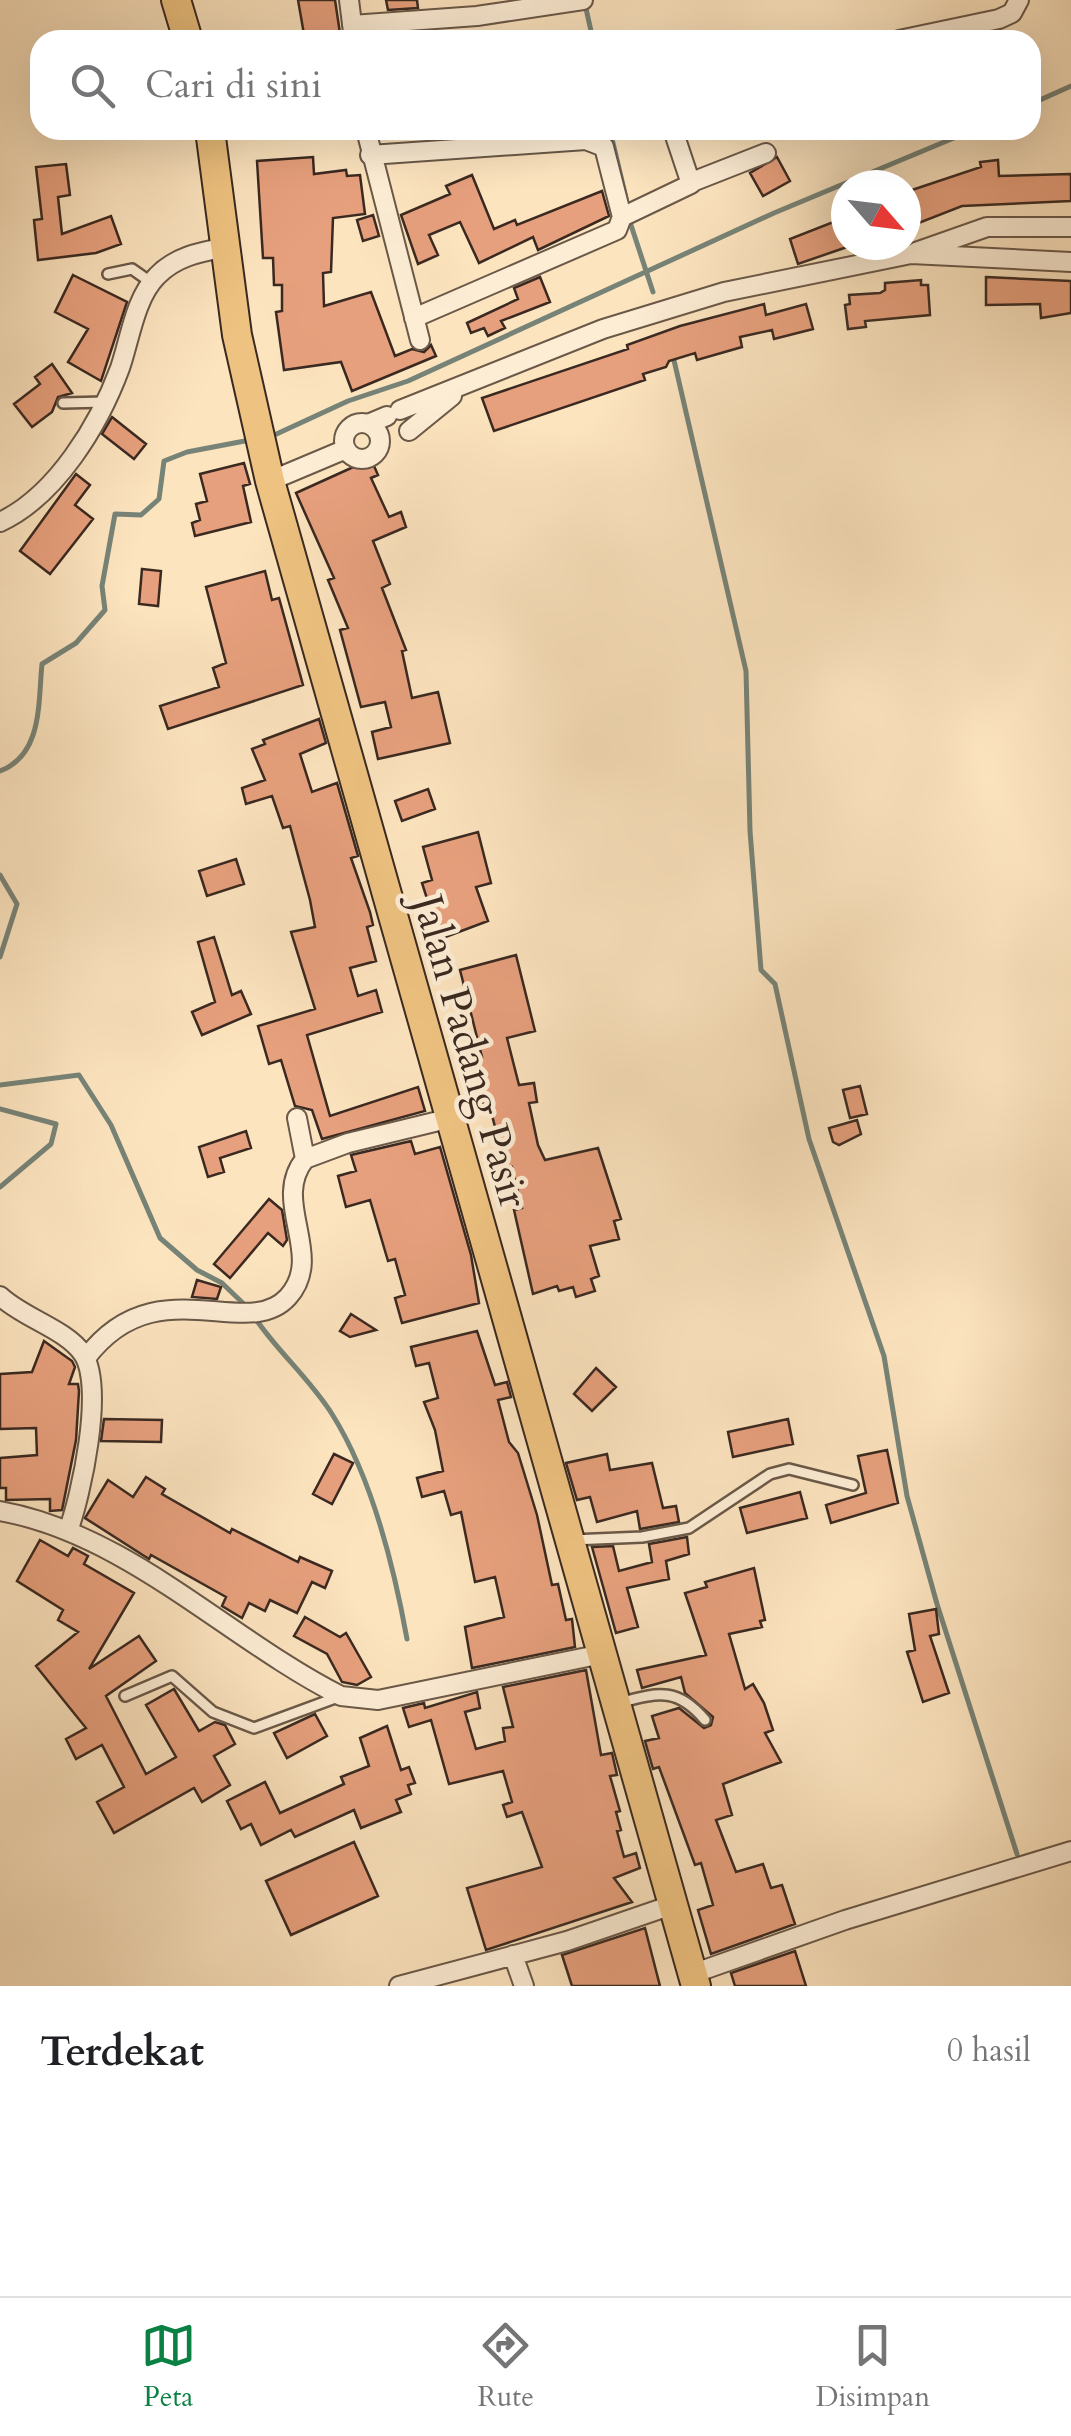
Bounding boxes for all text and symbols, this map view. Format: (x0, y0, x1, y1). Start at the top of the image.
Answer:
search box (30, 30, 1041, 140)
icon: search (65, 58, 120, 113)
text: Cari di sini (145, 59, 322, 111)
north arrow (831, 170, 921, 260)
street label: Jalan Padang Pasir (397, 883, 543, 1215)
text: Terdekat (40, 2023, 204, 2080)
text: 0 hasil (947, 2029, 1031, 2073)
tab: Peta (141, 2318, 196, 2416)
tab: Rute (478, 2318, 534, 2416)
tab: Disimpan (816, 2318, 930, 2416)

